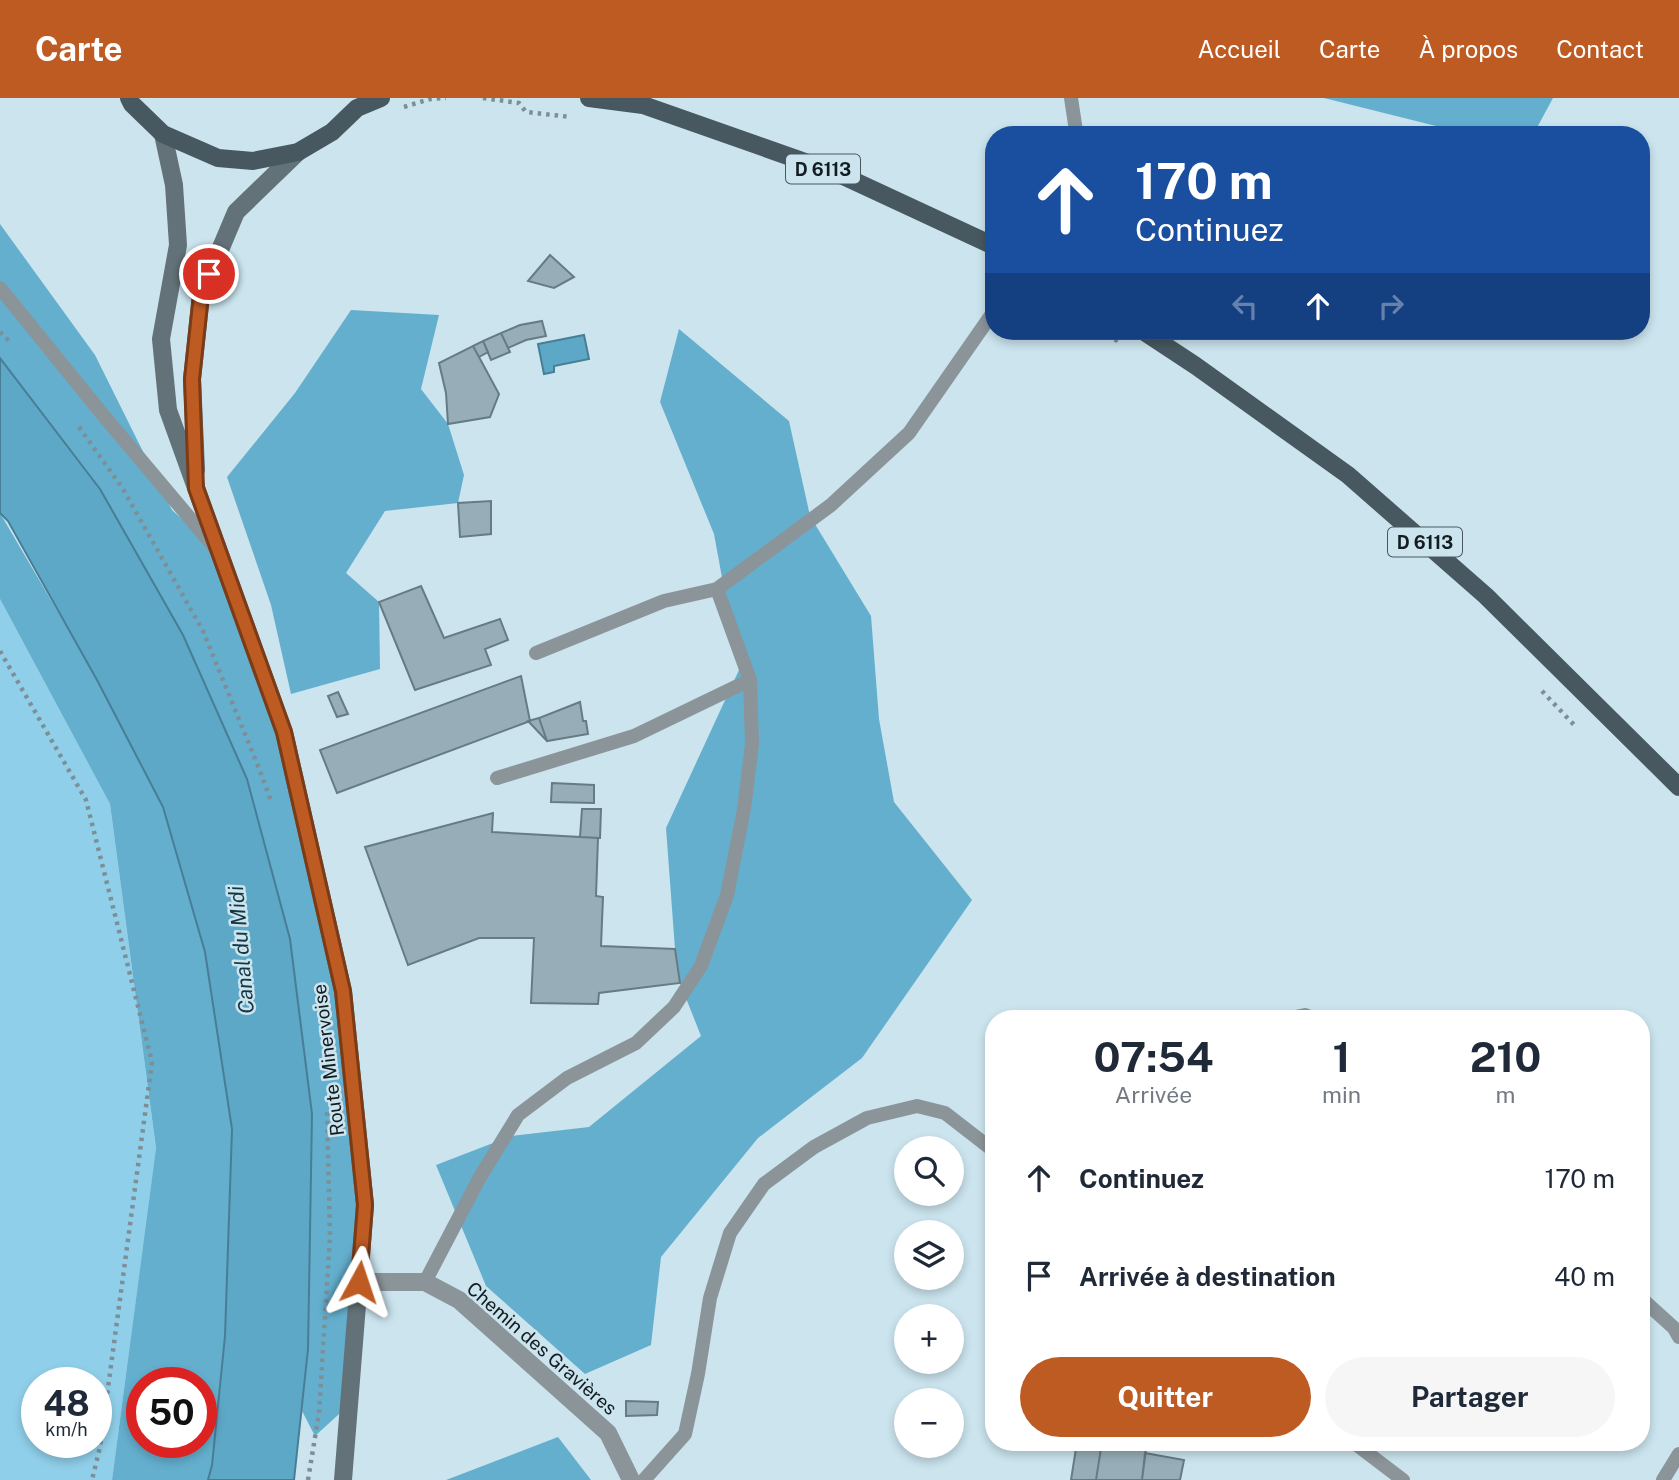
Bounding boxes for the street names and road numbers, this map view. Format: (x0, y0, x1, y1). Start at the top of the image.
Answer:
road number: D 6113 (786, 154, 860, 184)
road number: D 6113 (1388, 528, 1462, 556)
street label: Route Minervoise (308, 983, 348, 1137)
street label: Chemin des Gravières (463, 1277, 621, 1419)

